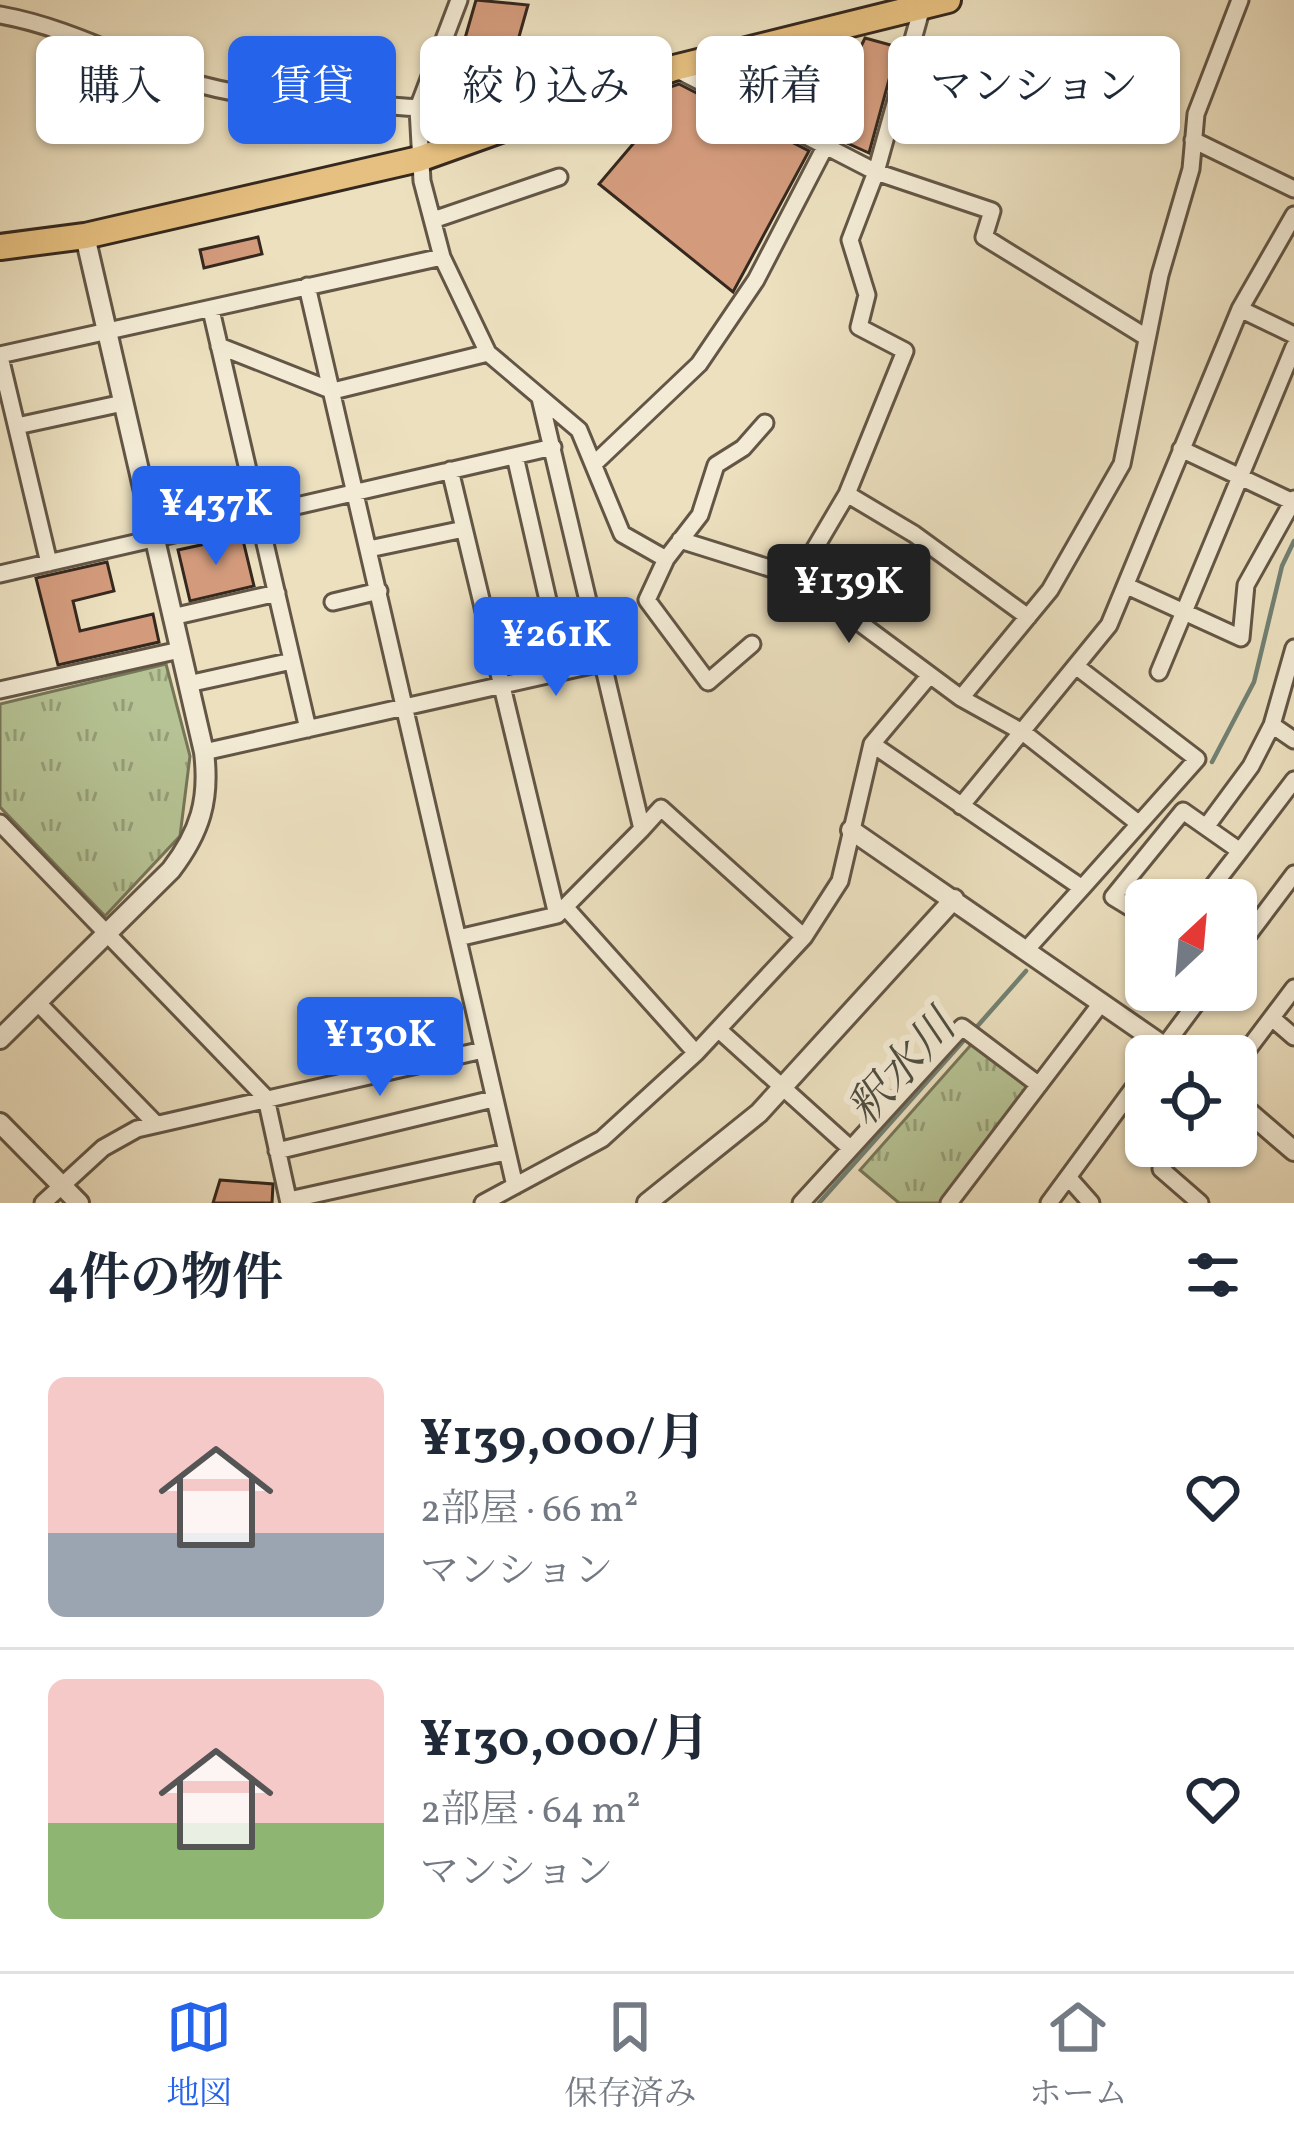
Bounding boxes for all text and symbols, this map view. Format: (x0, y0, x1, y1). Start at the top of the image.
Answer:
chip: 購入 (36, 36, 204, 144)
chip: 賃貸 (228, 36, 396, 144)
chip: 絞り込み (420, 36, 672, 144)
chip: 新着 (696, 36, 864, 144)
chip: マンション (888, 36, 1180, 144)
pin: ¥437K (132, 466, 300, 568)
text: ¥437K (159, 478, 273, 532)
pin: ¥139K (765, 544, 933, 646)
text: ¥139K (794, 556, 904, 610)
pin: ¥261K (472, 597, 640, 699)
text: ¥261K (501, 609, 611, 663)
north arrow (1125, 879, 1257, 1011)
map controls (1125, 879, 1257, 1167)
water label: 釈水川 (835, 995, 975, 1141)
pin: ¥130K (296, 997, 464, 1099)
text: ¥130K (324, 1009, 436, 1063)
button: locate (1125, 1035, 1257, 1167)
icon: filters (1180, 1242, 1246, 1308)
text: 4件の物件 (48, 1245, 283, 1316)
text: ¥139,000/月 (420, 1405, 707, 1476)
icon: home (144, 1425, 288, 1569)
icon: heart (1180, 1464, 1246, 1530)
text: 2部屋 · 66 m² (420, 1484, 638, 1538)
text: マンション (420, 1546, 613, 1600)
text: ¥130,000/月 (420, 1706, 710, 1777)
icon: home (144, 1727, 288, 1871)
icon: heart (1180, 1766, 1246, 1832)
text: 2部屋 · 64 m² (420, 1785, 641, 1839)
text: マンション (420, 1847, 613, 1901)
tab: 地図 (166, 1994, 232, 2119)
tab: 保存済み (564, 1994, 696, 2119)
tab: ホーム (1029, 1994, 1128, 2119)

